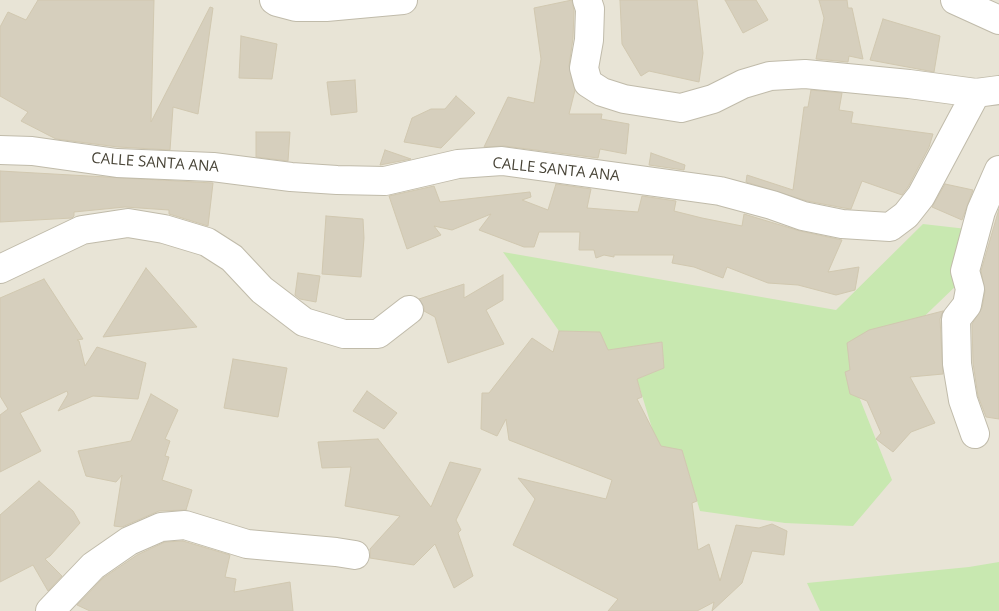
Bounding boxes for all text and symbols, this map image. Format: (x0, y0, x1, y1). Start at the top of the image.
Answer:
street label: CALLE SANTA ANA (91, 150, 219, 176)
street label: CALLE SANTA ANA (492, 154, 620, 186)

